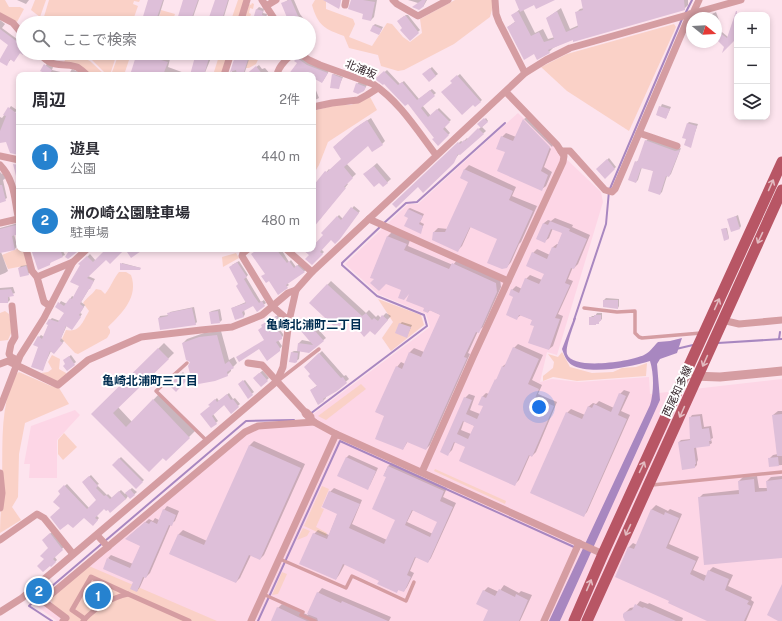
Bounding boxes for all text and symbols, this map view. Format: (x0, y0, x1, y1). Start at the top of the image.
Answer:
north arrow (686, 12, 722, 48)
map controls (734, 12, 770, 120)
button: + (734, 12, 770, 48)
search box (16, 16, 316, 60)
icon: search (30, 27, 52, 49)
text: ここで検索 (62, 31, 137, 48)
button: − (734, 48, 770, 84)
street label: 北浦坂 (343, 57, 379, 81)
button: layers (734, 84, 770, 120)
text: 周辺 (32, 90, 66, 110)
text: 2件 (279, 92, 300, 107)
text: 遊具 (70, 140, 100, 157)
text: 1 (42, 149, 48, 164)
text: 440 m (261, 149, 300, 164)
text: 公園 (70, 161, 96, 176)
one-way arrow (768, 180, 775, 192)
text: 洲の崎公園駐車場 (70, 204, 190, 221)
text: 2 (41, 213, 49, 228)
text: 480 m (261, 213, 300, 228)
text: 駐車場 (70, 225, 109, 240)
one-way arrow (756, 231, 763, 243)
one-way arrow (714, 298, 722, 310)
district label: 亀崎北浦町二丁目 (266, 318, 362, 332)
one-way arrow (700, 355, 708, 367)
street label: 西尾知多線 (660, 364, 694, 418)
district label: 亀崎北浦町三丁目 (102, 374, 198, 388)
your location (529, 397, 549, 417)
one-way arrow (678, 405, 685, 417)
one-way arrow (639, 461, 646, 473)
one-way arrow (624, 524, 631, 536)
pin: 2 (26, 576, 52, 606)
one-way arrow (586, 580, 593, 592)
pin: 1 (85, 581, 111, 611)

